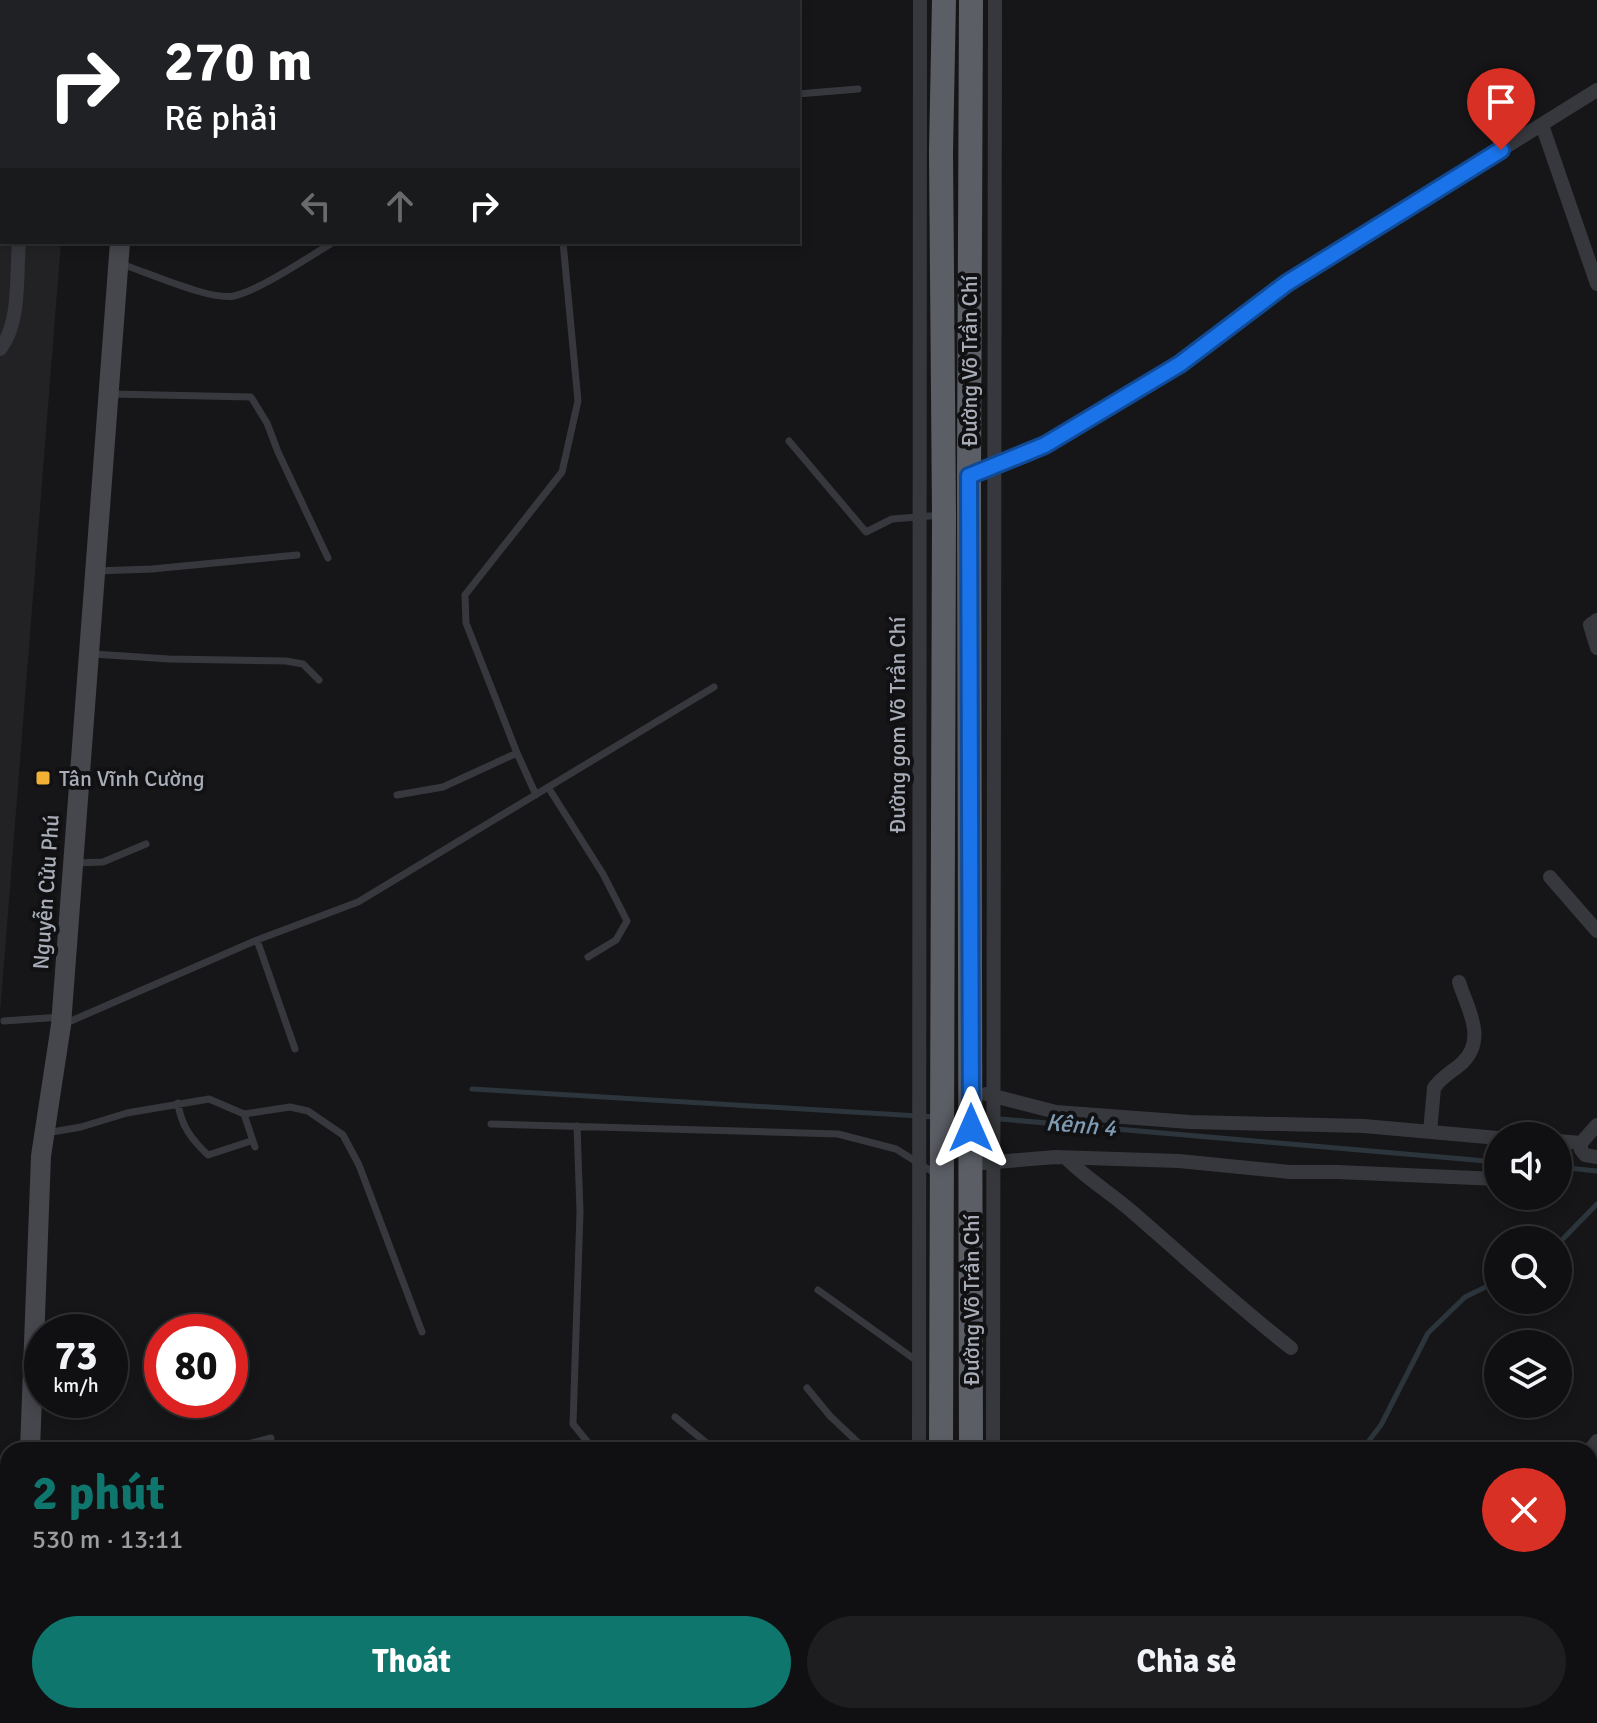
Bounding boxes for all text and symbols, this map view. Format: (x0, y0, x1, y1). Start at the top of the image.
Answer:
text: 270 m (164, 27, 312, 96)
icon: right (32, 32, 136, 136)
pin (1467, 68, 1535, 150)
icon: arrive (1479, 80, 1523, 124)
text: Rẽ phải (164, 96, 278, 141)
icon: left (294, 184, 338, 228)
icon: ahead (378, 184, 422, 228)
icon: right (462, 184, 506, 228)
street label: Đường Võ Trần Chí (956, 275, 983, 447)
street label: Đường gom Võ Trần Chí (884, 616, 911, 833)
place label: Tân Vĩnh Cường (59, 765, 205, 792)
marker: Tân Vĩnh Cường (34, 769, 52, 787)
street label: Nguyễn Cửu Phú (27, 814, 65, 970)
position arrow (929, 1086, 1013, 1170)
water label: Kênh 4 (1045, 1107, 1118, 1143)
map controls (1484, 1122, 1572, 1418)
button: sound (1484, 1122, 1572, 1210)
street label: Đường Võ Trần Chí (958, 1214, 985, 1386)
button: search (1484, 1226, 1572, 1314)
speed limit sign: 80 (144, 1314, 248, 1418)
button: layers (1484, 1330, 1572, 1418)
text: 73 (54, 1331, 98, 1381)
text: km/h (53, 1373, 99, 1398)
text: 2 phút (32, 1464, 165, 1523)
button: close (1482, 1468, 1566, 1552)
text: 530 m · 13:11 (32, 1524, 183, 1556)
button: Thoát (32, 1616, 791, 1708)
button: Chia sẻ (807, 1616, 1566, 1708)

